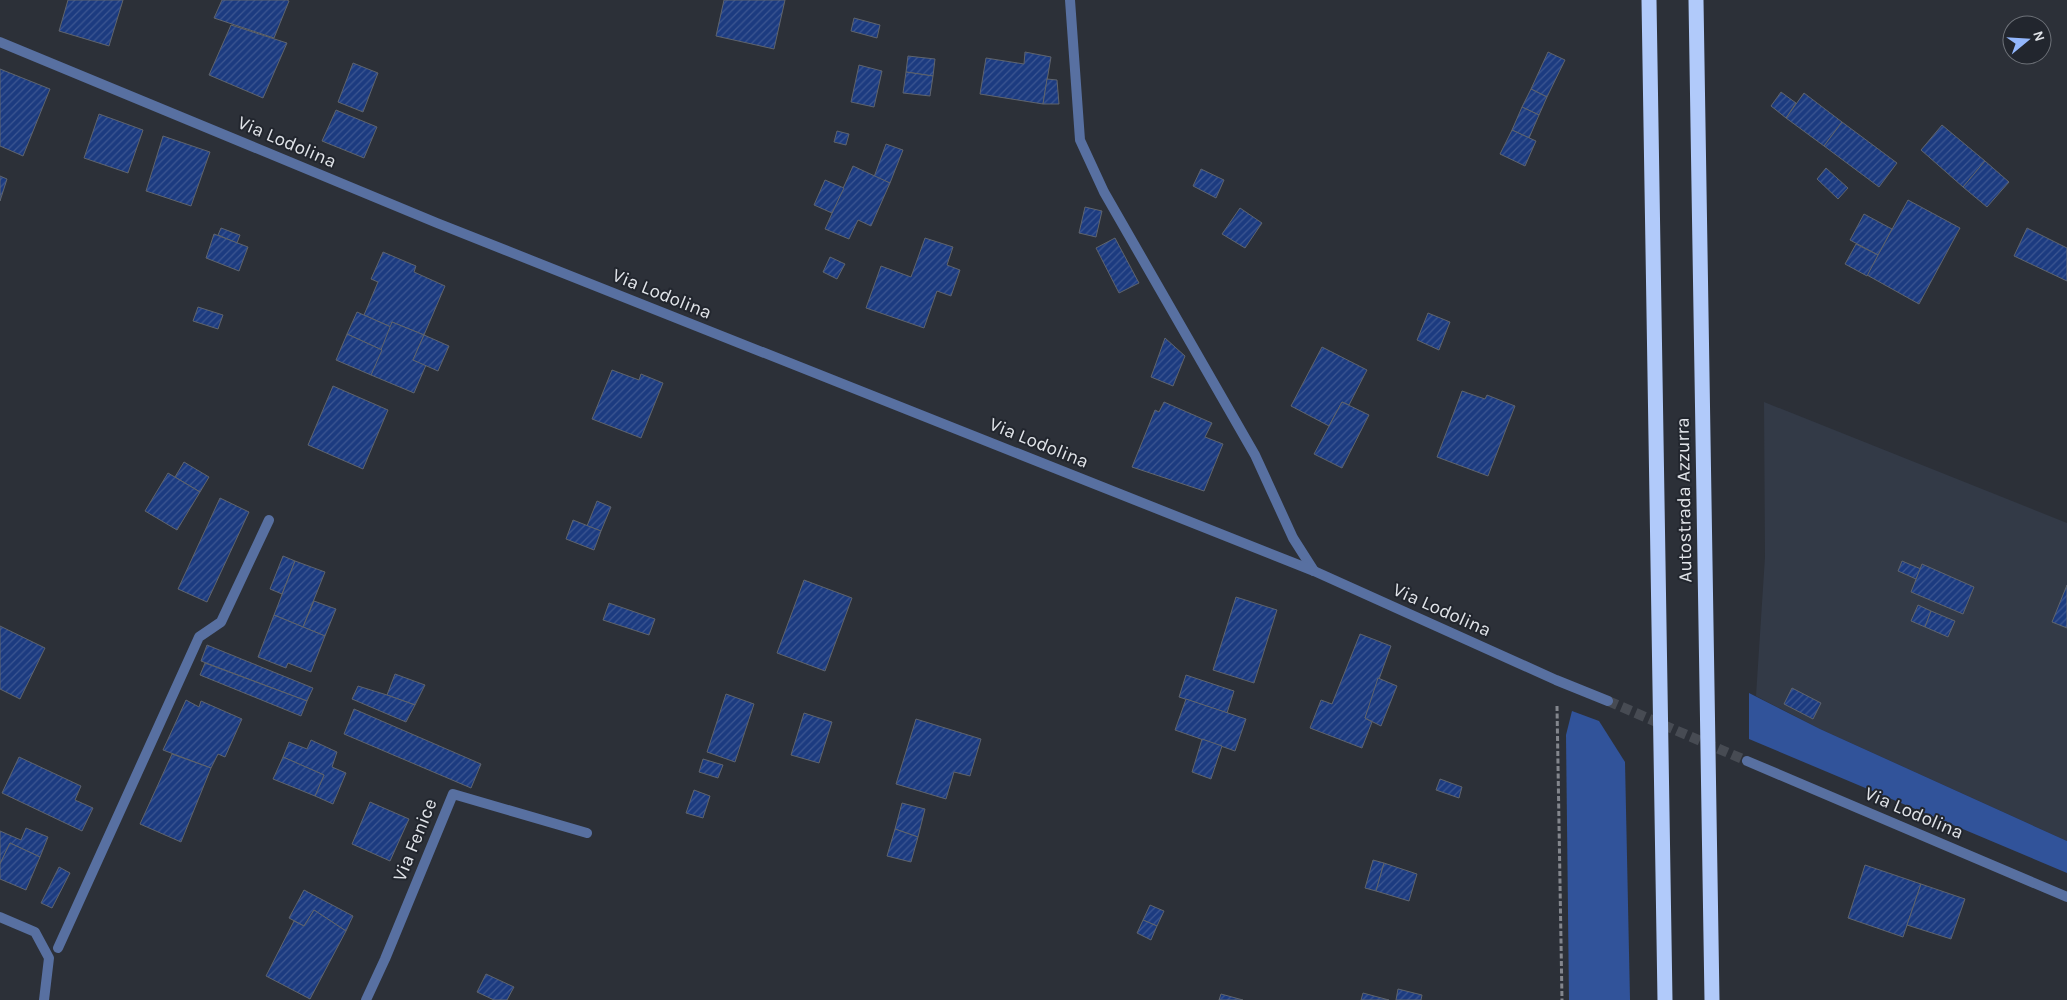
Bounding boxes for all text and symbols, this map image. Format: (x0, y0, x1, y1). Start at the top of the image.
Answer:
north arrow (2002, 15, 2052, 65)
text: N (2029, 29, 2049, 44)
street label: Via Lodolina (234, 111, 340, 173)
street label: Via Lodolina (609, 264, 715, 324)
street label: Via Lodolina (986, 413, 1092, 473)
street label: Autostrada Azzurra (1672, 417, 1696, 583)
street label: Via Lodolina (1390, 579, 1494, 641)
street label: Via Lodolina (1861, 782, 1967, 844)
street label: Via Fenice (388, 795, 442, 885)

